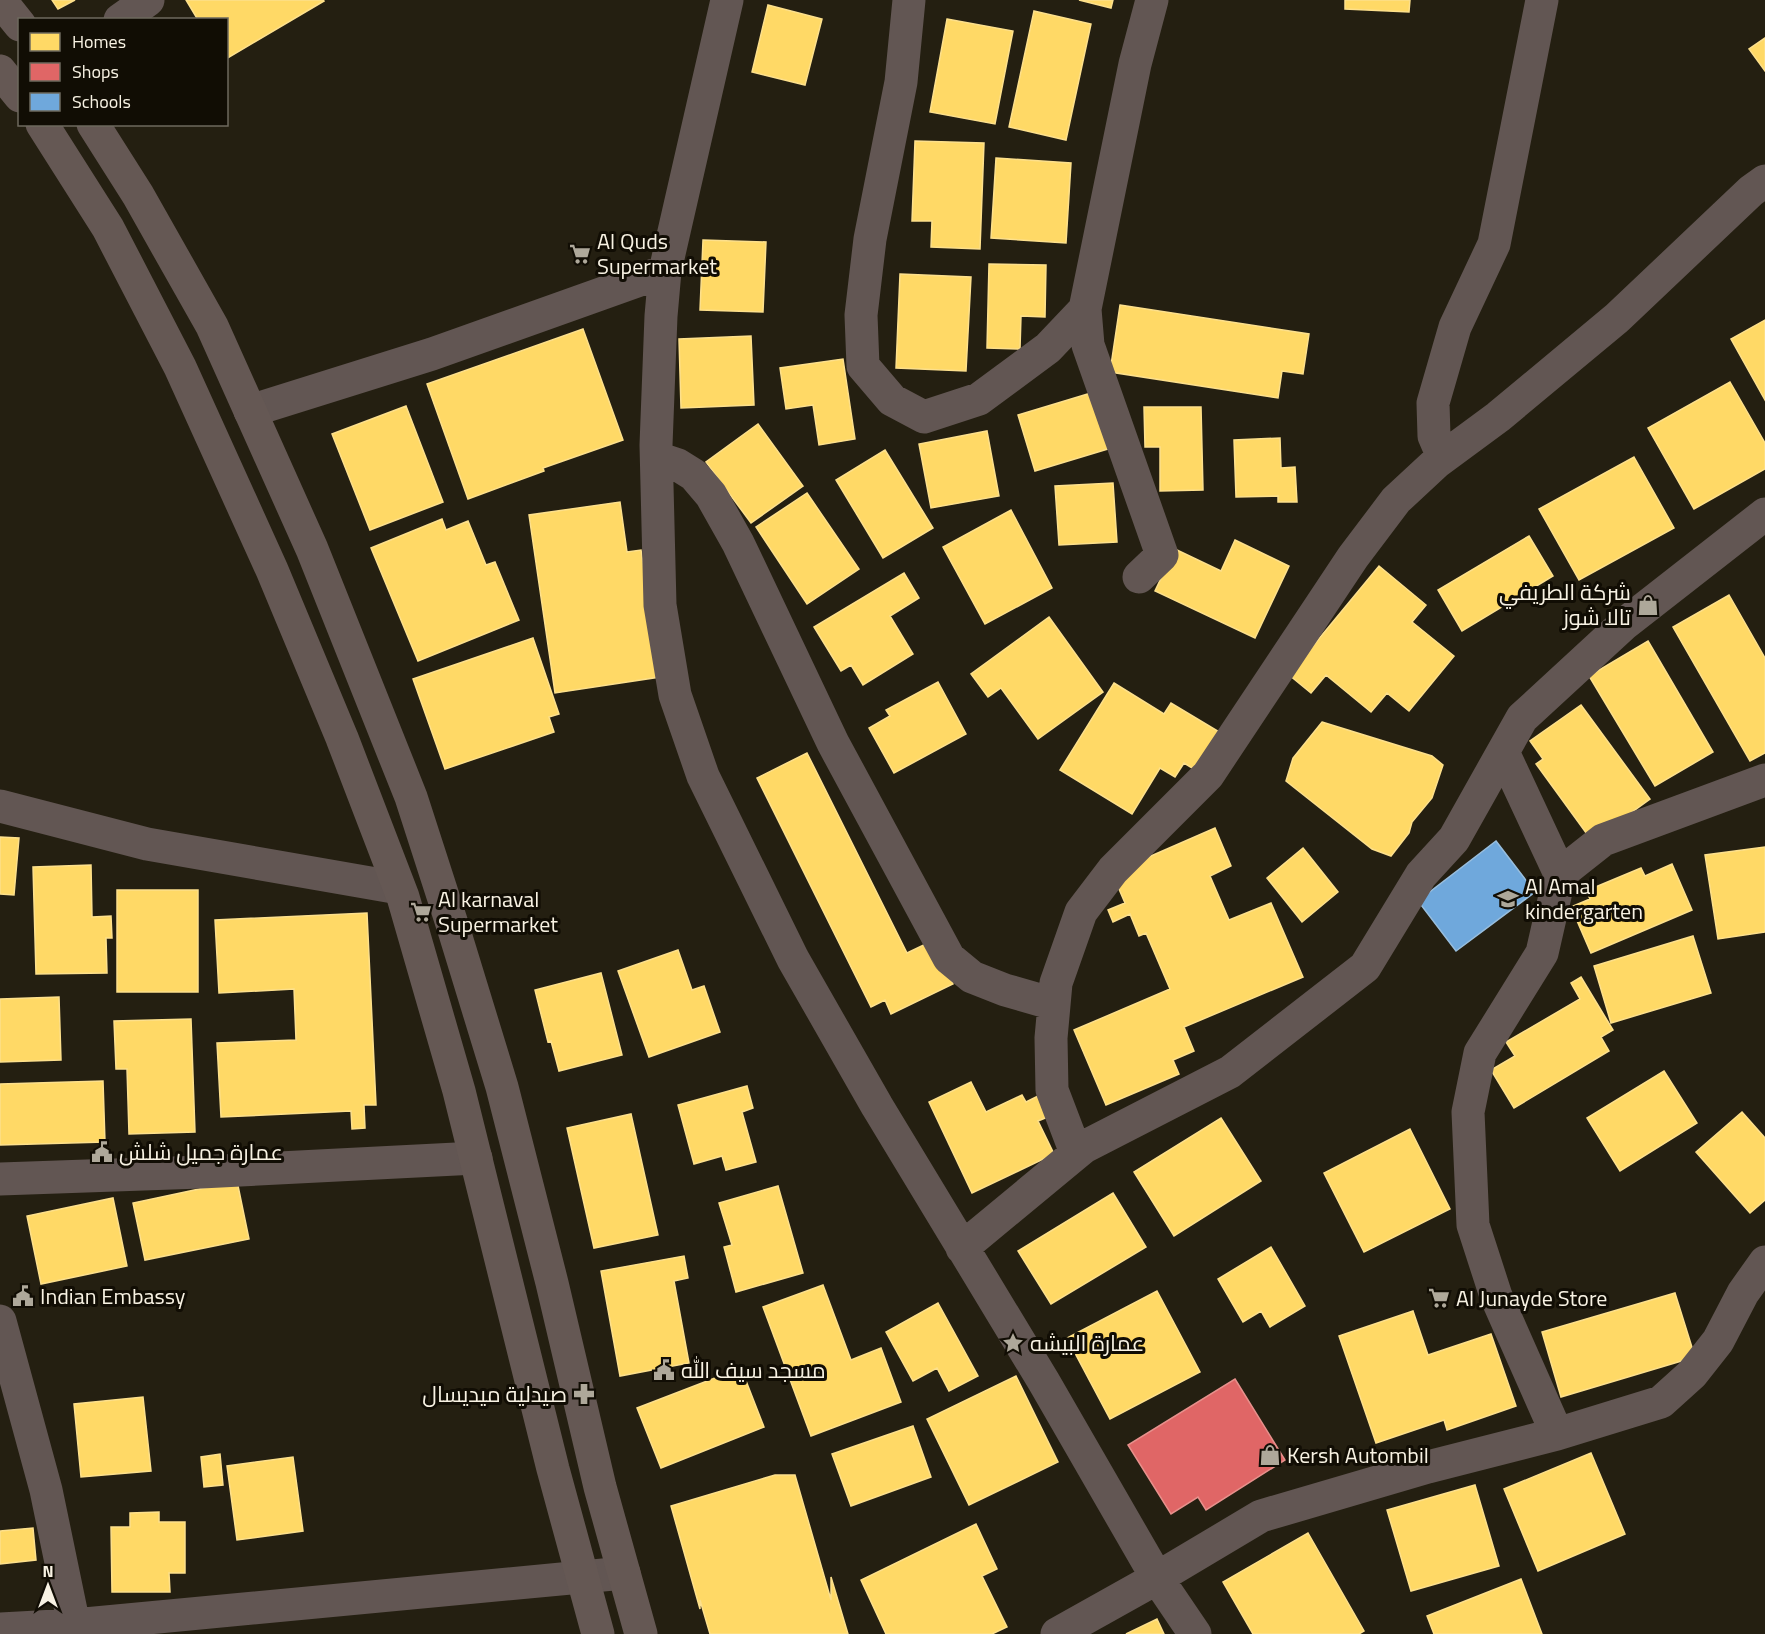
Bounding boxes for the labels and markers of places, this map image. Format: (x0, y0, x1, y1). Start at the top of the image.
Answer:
place label: Al Quds Supermarket (597, 224, 717, 283)
supermarket icon: Al Quds Supermarket (568, 242, 592, 266)
place label: شركة الطريفي تالا شوز (1499, 575, 1631, 634)
shop icon: شركة الطريفي تالا شوز (1636, 593, 1660, 617)
place label: Al Amal kindergarten (1525, 869, 1643, 928)
place label: Al karnaval Supermarket (438, 882, 558, 941)
school or university icon: Al Amal kindergarten (1496, 887, 1520, 911)
supermarket icon: Al karnaval Supermarket (409, 900, 433, 924)
place label: عمارة جميل شلش (119, 1135, 283, 1169)
public building icon: عمارة جميل شلش (90, 1140, 114, 1164)
place label: Indian Embassy (40, 1279, 186, 1313)
place label: Al Junayde Store (1456, 1281, 1607, 1315)
public building icon: Indian Embassy (11, 1284, 35, 1308)
supermarket icon: Al Junayde Store (1427, 1286, 1451, 1310)
place label: عمارة البيشه (1030, 1326, 1144, 1360)
place icon: عمارة البيشه (1001, 1331, 1025, 1355)
place label: مسجد سيف الله (681, 1353, 826, 1387)
public building icon: مسجد سيف الله (652, 1358, 676, 1382)
place label: صيدلية ميديسال (422, 1377, 567, 1411)
pharmacy icon: صيدلية ميديسال (572, 1382, 596, 1406)
place label: Kersh Autombil (1287, 1438, 1429, 1472)
shop icon: Kersh Autombil (1258, 1443, 1282, 1467)

